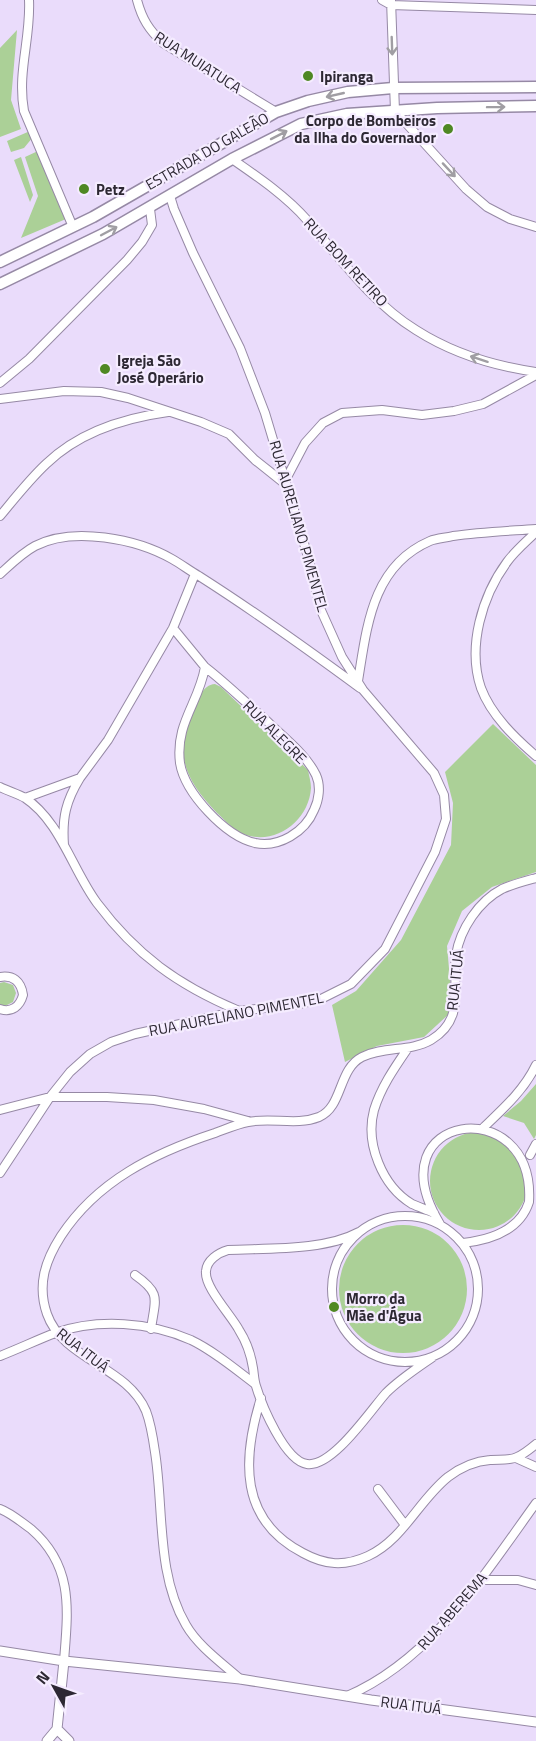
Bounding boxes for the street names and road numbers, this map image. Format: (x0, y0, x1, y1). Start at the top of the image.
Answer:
street label: RUA MUIATUCA (150, 25, 246, 99)
street label: ESTRADA DO GALEÃO (141, 106, 273, 196)
street label: RUA BOM RETIRO (299, 212, 393, 312)
street label: RUA AURELIANO PIMENTEL (264, 438, 334, 614)
street label: RUA ALEGRE (238, 695, 312, 769)
street label: RUA ITUÁ (440, 948, 470, 1012)
street label: RUA AURELIANO PIMENTEL (147, 986, 325, 1042)
street label: RUA ITUÁ (52, 1322, 114, 1378)
street label: RUA ABEREMA (412, 1567, 492, 1655)
street label: RUA ITUÁ (379, 1690, 443, 1720)

